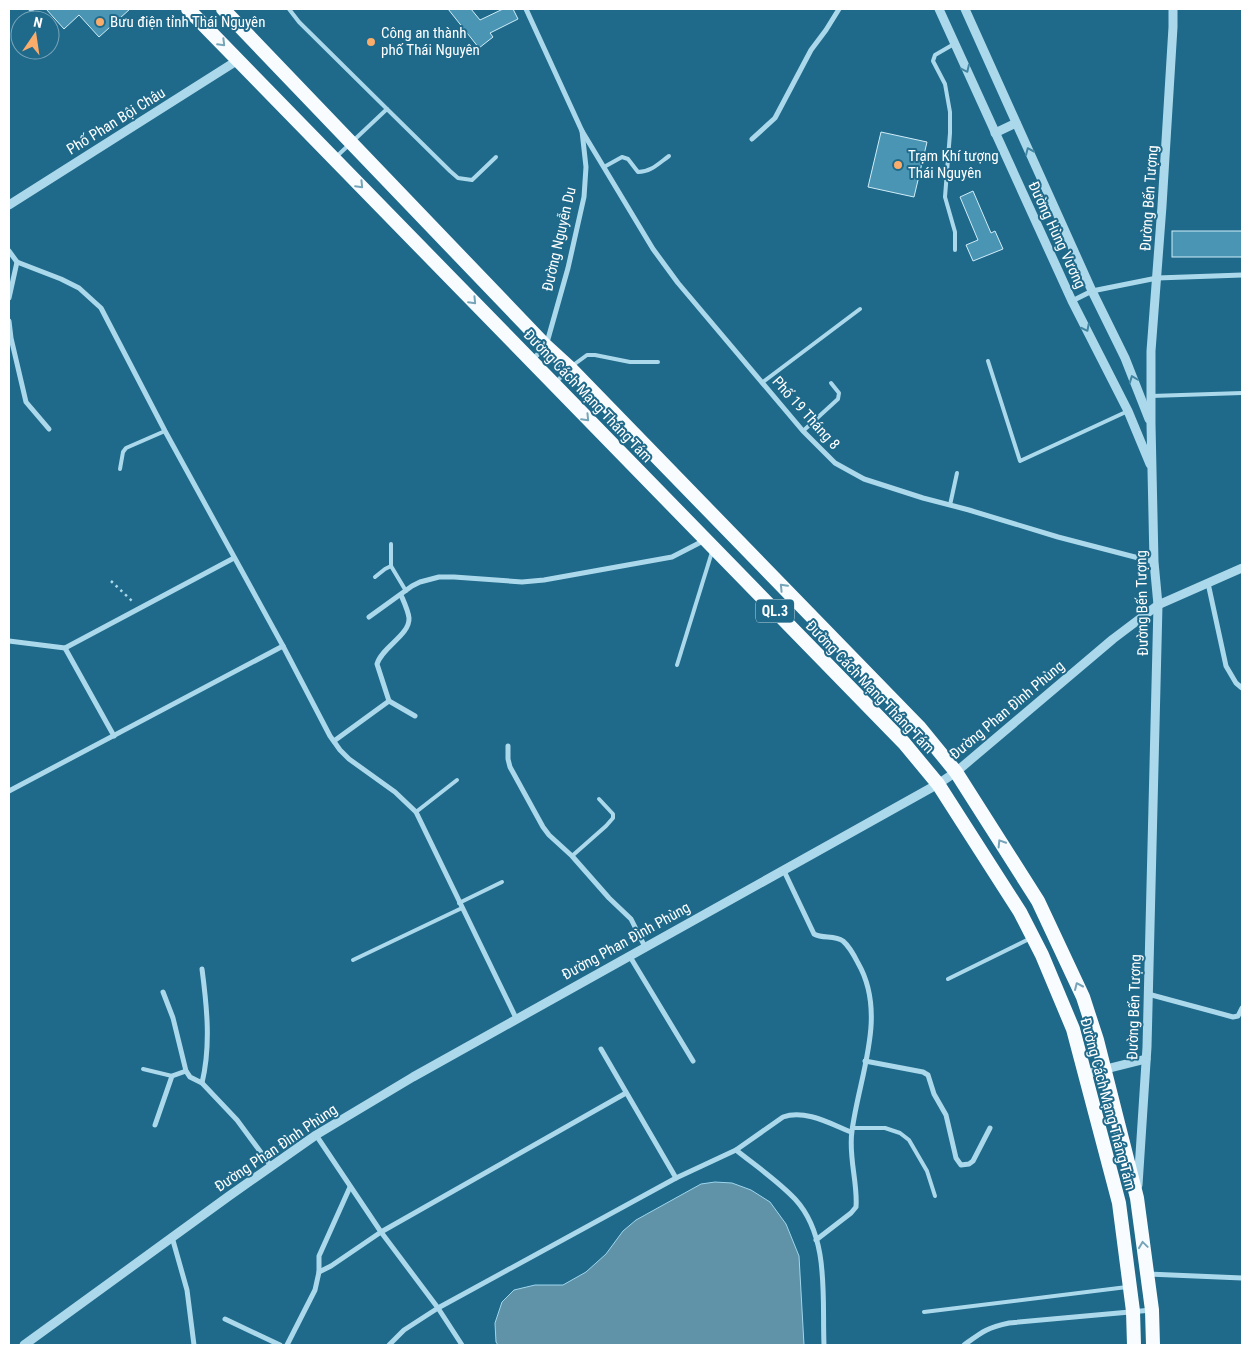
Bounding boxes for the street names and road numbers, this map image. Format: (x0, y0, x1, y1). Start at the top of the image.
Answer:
street label: Phố Phan Bội Châu (63, 83, 169, 159)
street label: Đường Bến Tượng (1136, 145, 1162, 251)
street label: Đường Hùng Vương (1024, 179, 1090, 291)
street label: Đường Nguyễn Du (538, 185, 580, 293)
street label: Đường Cách Mạng Tháng Tám (520, 326, 656, 466)
street label: Phố 19 Tháng 8 (768, 373, 844, 453)
street label: Đường Bến Tượng (1132, 550, 1152, 656)
road number: QL.3 (756, 600, 794, 622)
street label: Đường Cách Mạng Tháng Tám (802, 617, 938, 757)
street label: Đường Phan Đình Phùng (946, 657, 1068, 763)
street label: Đường Phan Đình Phùng (559, 898, 693, 984)
street label: Đường Bến Tượng (1123, 954, 1145, 1060)
street label: Đường Cách Mạng Tháng Tám (1076, 1016, 1140, 1192)
street label: Đường Phan Đình Phùng (211, 1100, 341, 1196)

